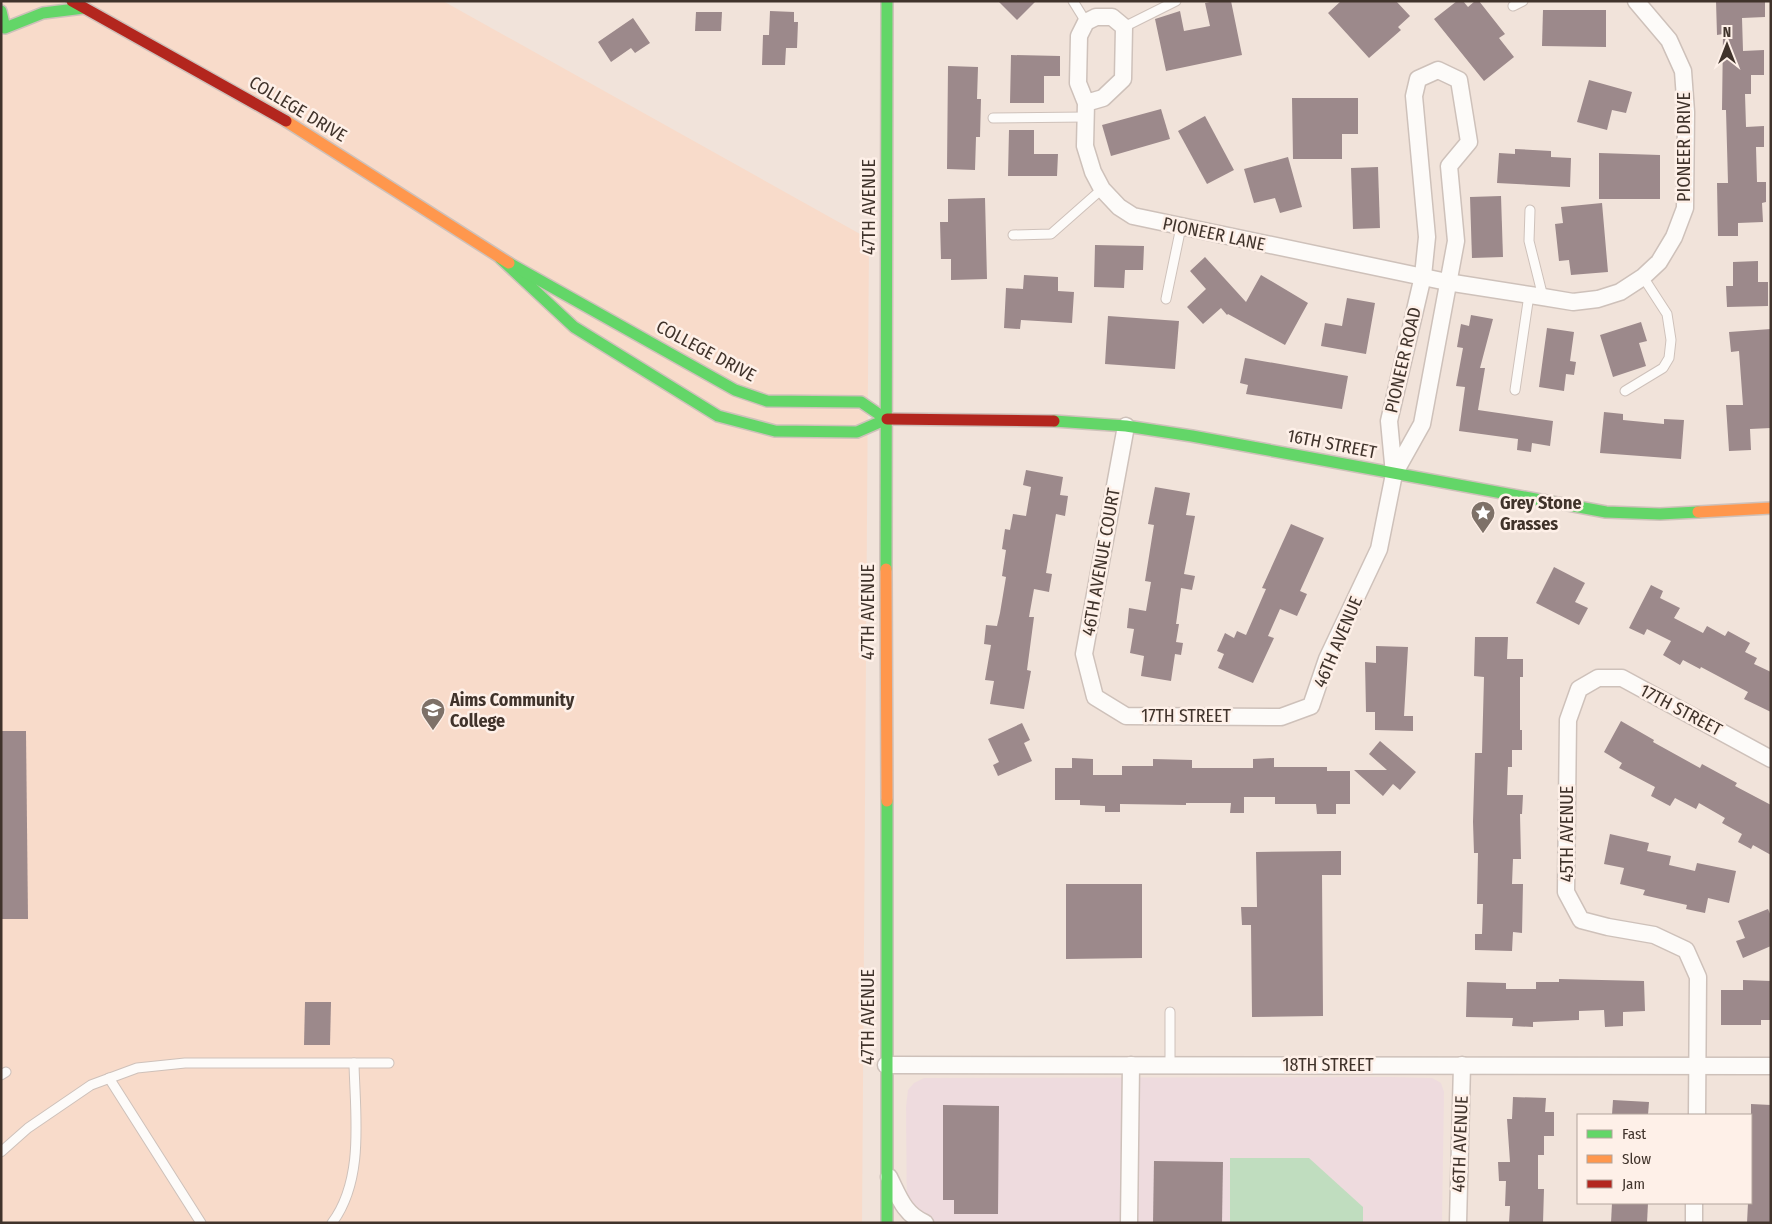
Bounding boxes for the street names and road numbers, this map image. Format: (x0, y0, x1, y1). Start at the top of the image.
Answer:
street label: COLLEGE DRIVE (245, 71, 351, 147)
street label: PIONEER DRIVE (1673, 92, 1695, 202)
street label: 47TH AVENUE (858, 159, 880, 255)
street label: PIONEER LANE (1161, 212, 1267, 256)
street label: PIONEER ROAD (1380, 305, 1426, 415)
street label: COLLEGE DRIVE (652, 316, 760, 386)
street label: 16TH STREET (1286, 425, 1379, 464)
street label: 46TH AVENUE COURT (1077, 486, 1125, 638)
street label: 47TH AVENUE (857, 564, 879, 660)
street label: 46TH AVENUE (1309, 593, 1367, 691)
street label: 17TH STREET (1636, 679, 1726, 741)
street label: 17TH STREET (1141, 705, 1231, 727)
street label: 45TH AVENUE (1556, 786, 1578, 882)
street label: 47TH AVENUE (857, 969, 879, 1065)
street label: 18TH STREET (1282, 1054, 1374, 1076)
street label: 46TH AVENUE (1447, 1095, 1473, 1193)

